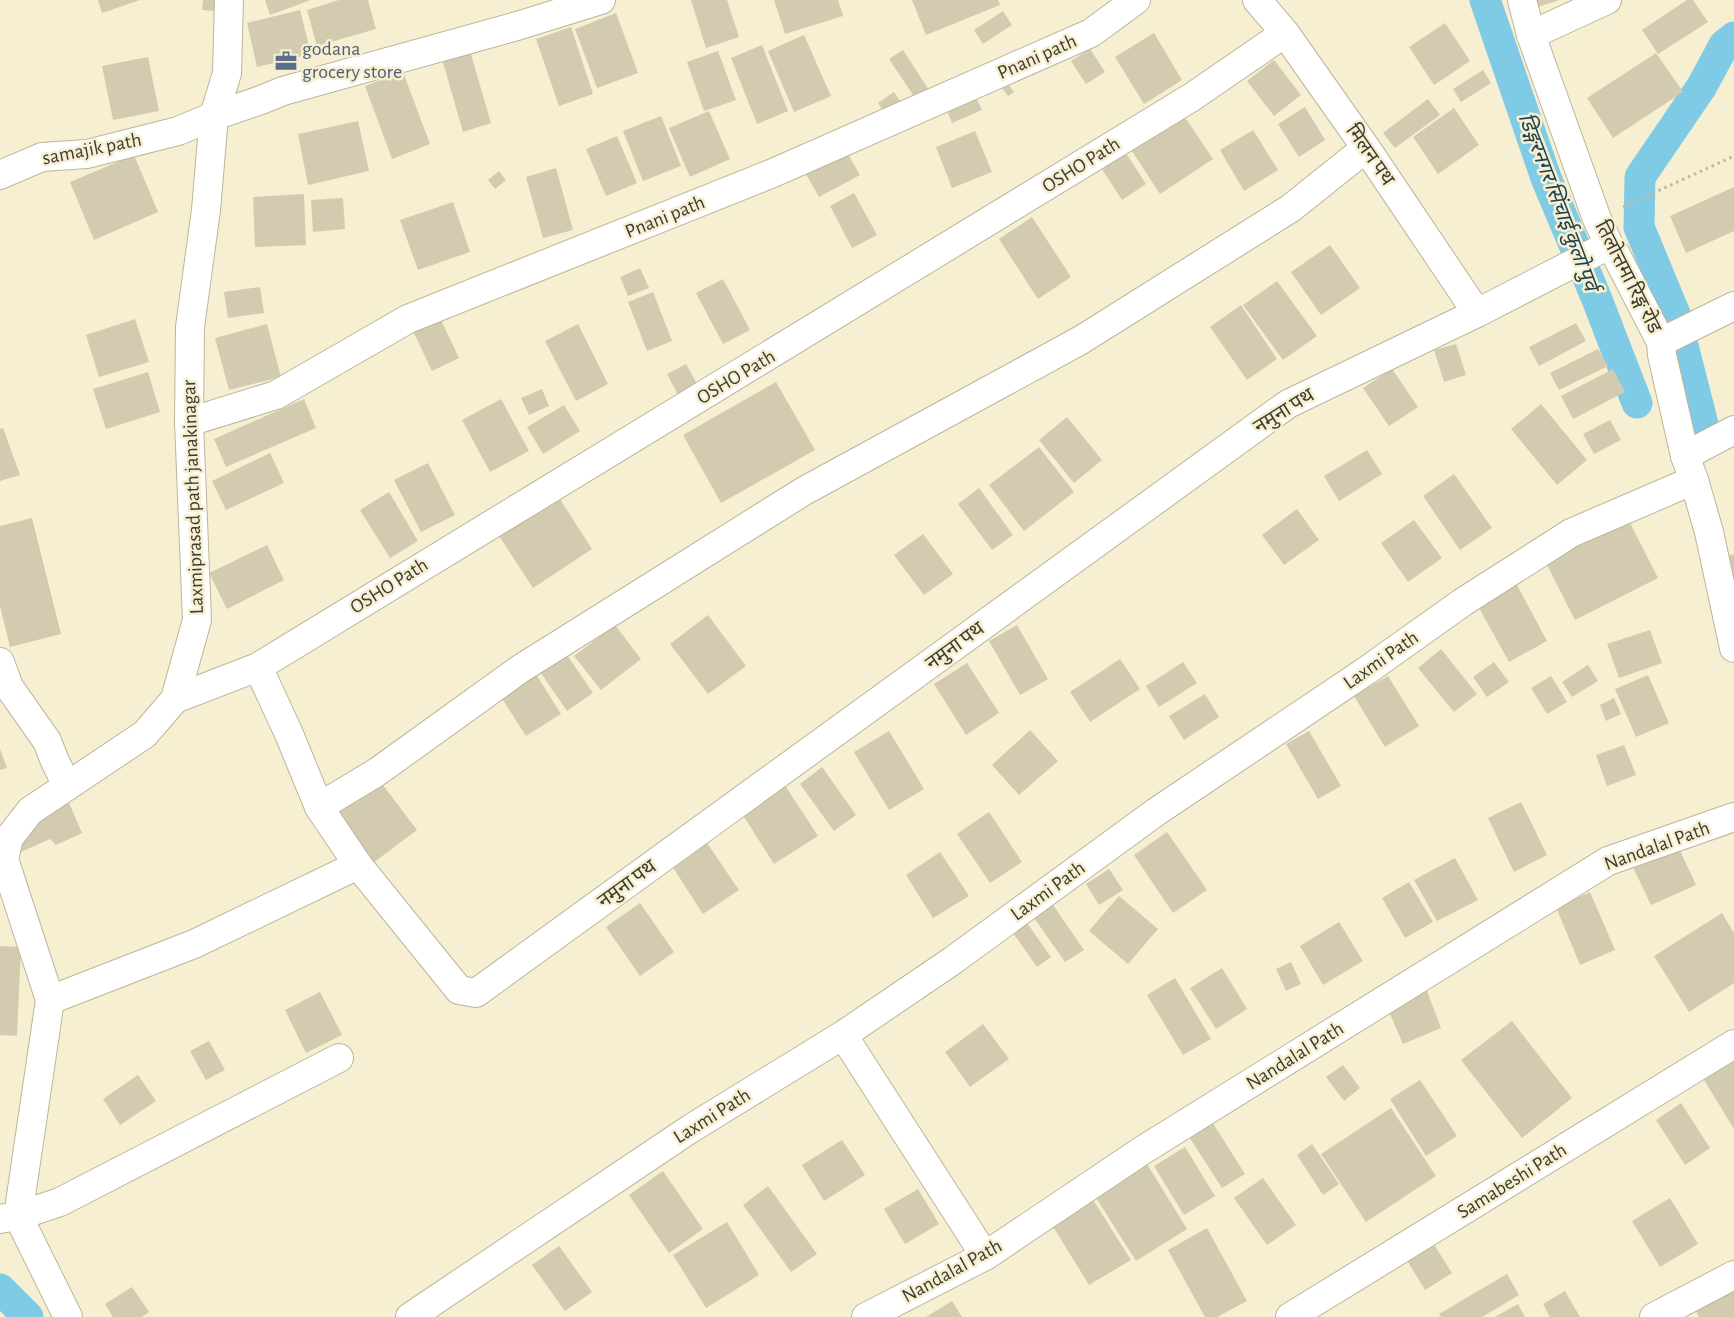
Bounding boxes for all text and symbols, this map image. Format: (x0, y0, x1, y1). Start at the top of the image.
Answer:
street label: Pnani path (994, 31, 1080, 83)
place label: godana grocery store (302, 39, 402, 82)
office icon: godana grocery store (273, 48, 299, 74)
water label: डिङ्गरनगर सिंचाई कुलो पुर्व (1513, 110, 1605, 299)
street label: मिलन पथ (1342, 119, 1401, 190)
street label: samajik path (41, 130, 143, 168)
street label: OSHO Path (1039, 133, 1123, 197)
street label: Pnani path (622, 192, 708, 242)
street label: तिलोत्तमा रिङ्ग रोड (1591, 216, 1668, 337)
street label: OSHO Path (693, 346, 779, 408)
street label: Laxmiprasad path janakinagar (179, 379, 207, 615)
street label: नमुना पथ (1250, 384, 1320, 439)
street label: OSHO Path (347, 554, 431, 618)
street label: नमुना पथ (922, 618, 990, 675)
street label: Laxmi Path (1340, 627, 1422, 693)
street label: Nandalal Path (1602, 818, 1712, 874)
street label: नमुना पथ (594, 856, 662, 913)
street label: Laxmi Path (1007, 858, 1089, 924)
street label: Nandalal Path (1243, 1018, 1347, 1094)
street label: Laxmi Path (670, 1085, 754, 1147)
street label: Samabeshi Path (1454, 1139, 1570, 1223)
street label: Nandalal Path (899, 1235, 1005, 1307)

